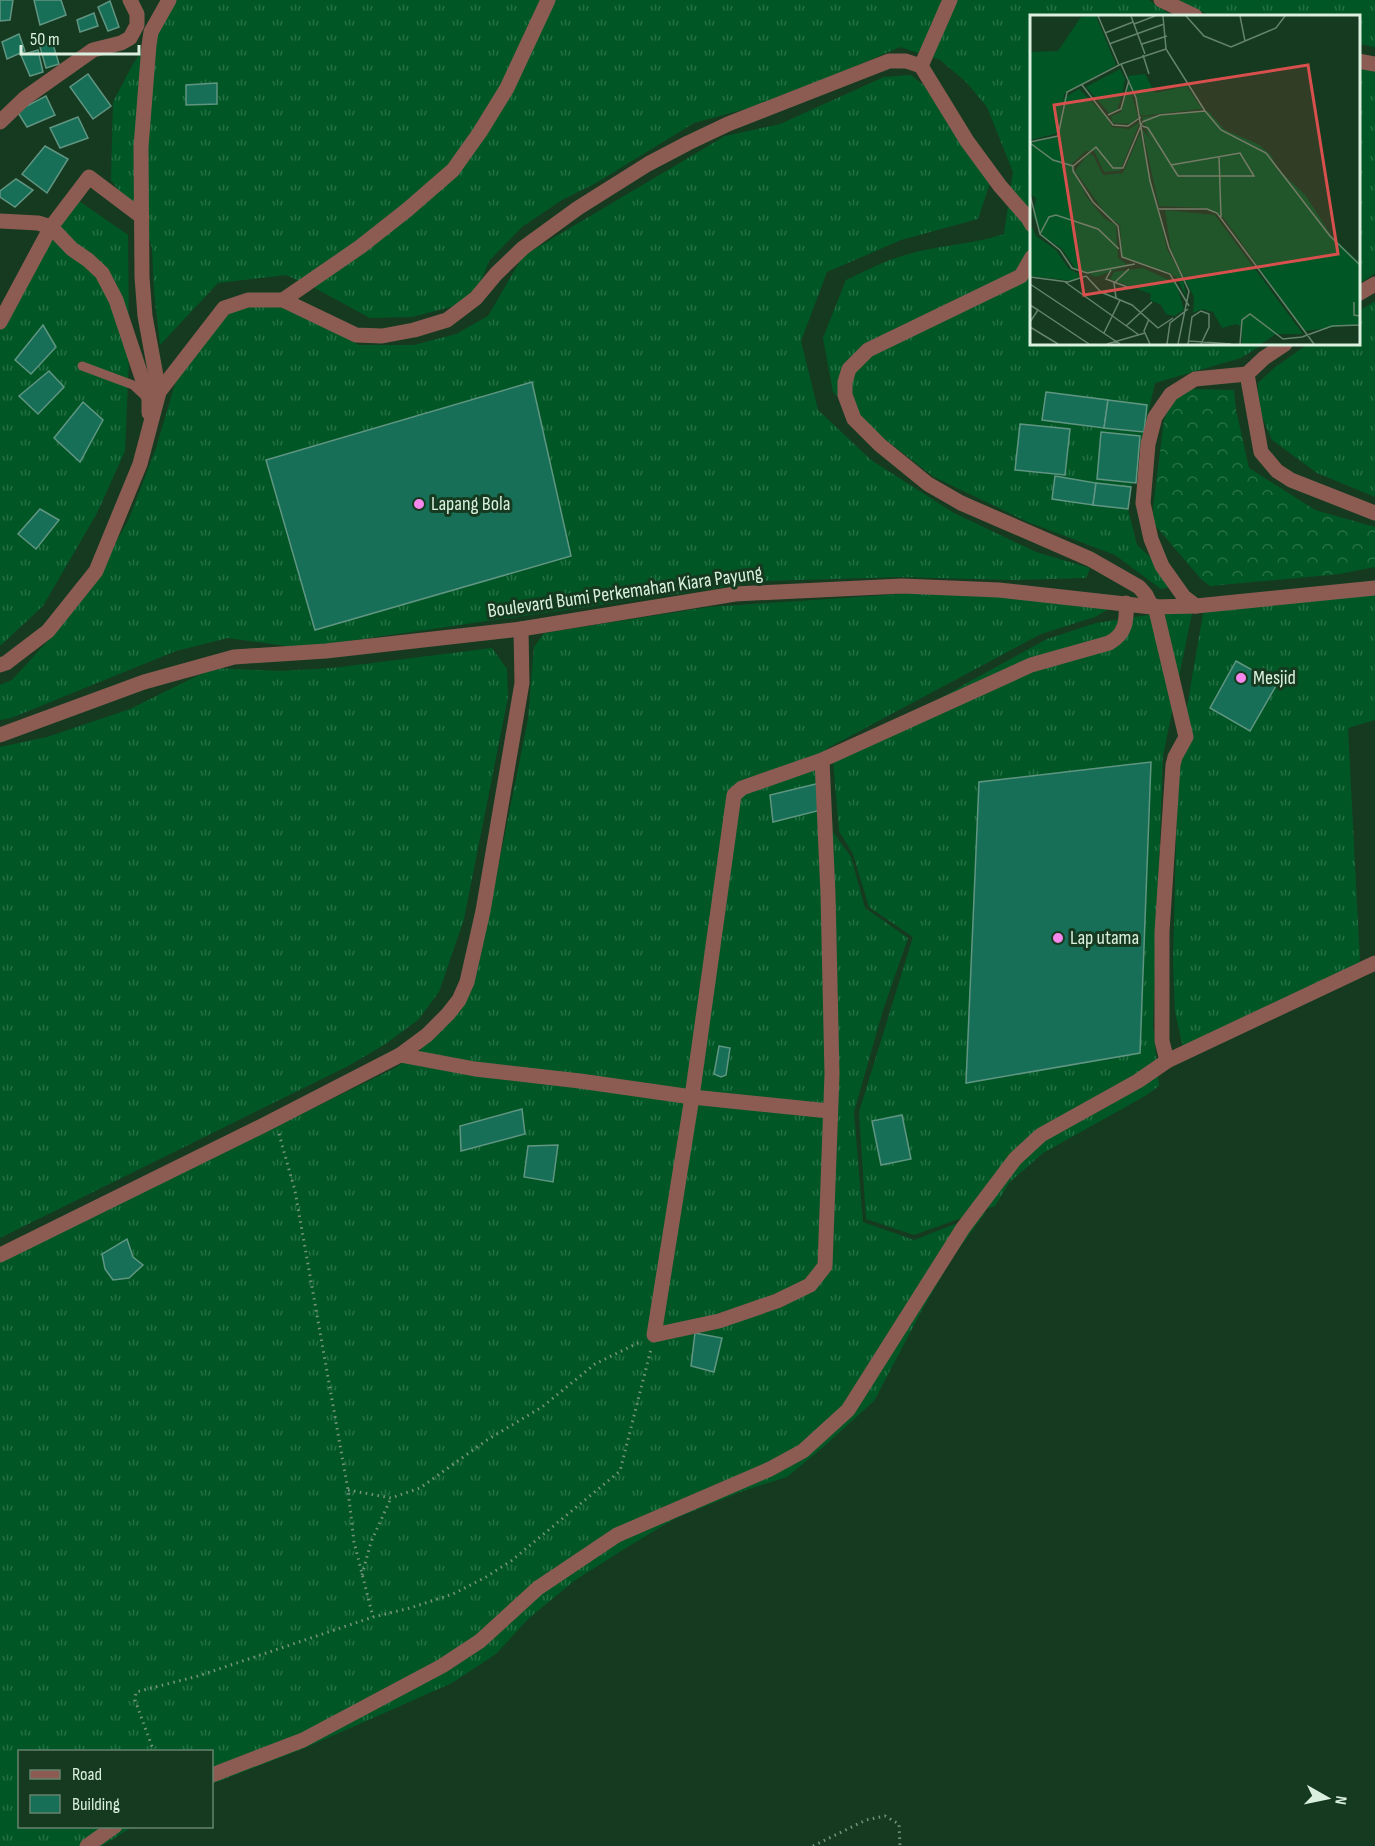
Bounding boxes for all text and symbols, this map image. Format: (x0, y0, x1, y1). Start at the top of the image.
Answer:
inset map (1030, 15, 1360, 345)
scale bar (21, 18, 140, 56)
text: 50 m (30, 29, 60, 50)
place label: Lapang Bola (431, 492, 510, 516)
marker: Lapang Bola (412, 497, 426, 511)
street label: Boulevard Bumi Perkemahan Kiara Payung (486, 561, 764, 623)
place label: Mesjid (1253, 666, 1296, 690)
marker: Mesjid (1234, 671, 1248, 685)
place label: Lap utama (1070, 926, 1139, 950)
marker: Lap utama (1051, 931, 1065, 945)
legend (18, 1750, 213, 1828)
text: Road (72, 1764, 102, 1785)
north arrow (1297, 1768, 1357, 1828)
text: Building (72, 1794, 120, 1815)
text: N (1330, 1794, 1350, 1806)

